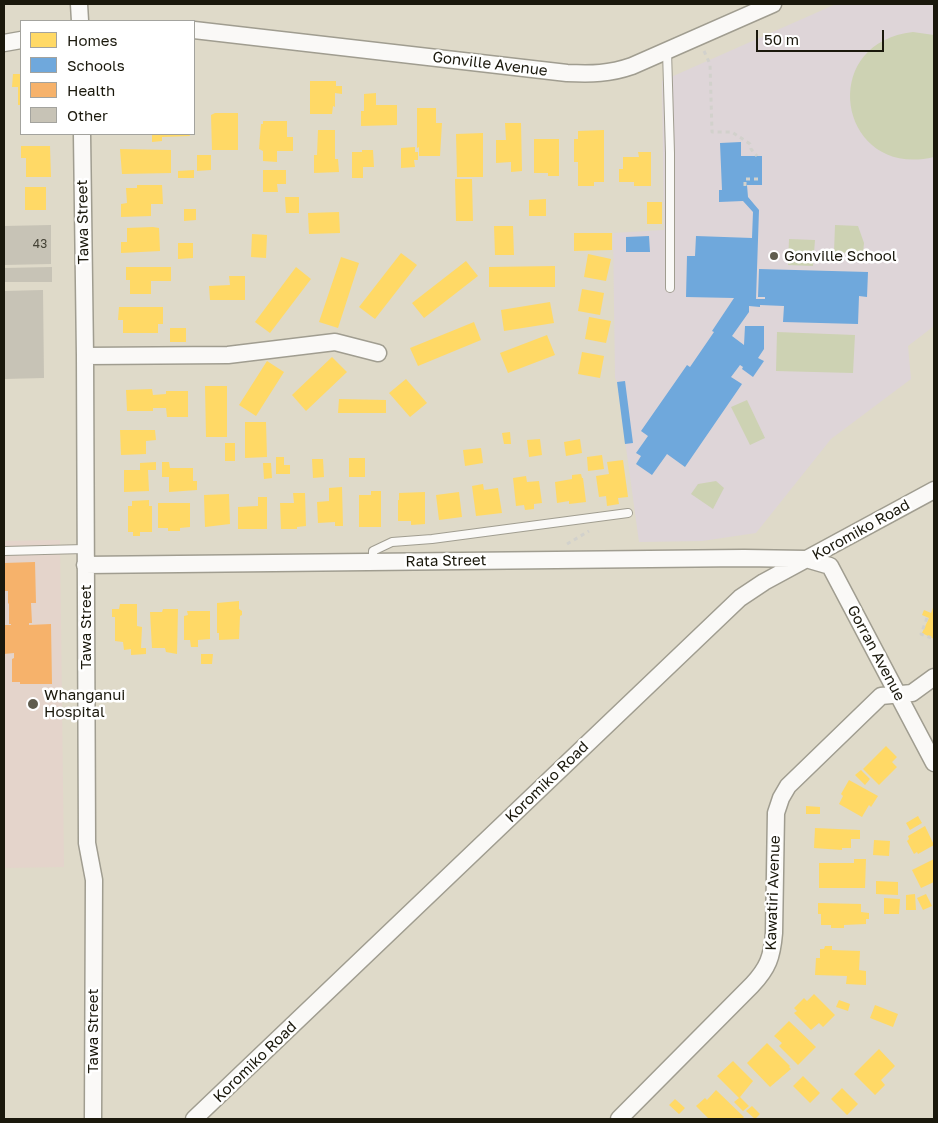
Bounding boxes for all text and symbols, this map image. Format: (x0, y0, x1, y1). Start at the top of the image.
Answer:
legend (20, 20, 195, 135)
scale bar (758, 20, 886, 52)
text: 50 m (764, 30, 799, 48)
text: Homes (67, 31, 117, 49)
street label: Gonville Avenue (431, 48, 549, 80)
text: Schools (67, 56, 125, 74)
text: Health (67, 81, 115, 99)
text: Other (67, 106, 108, 124)
street label: Tawa Street (73, 179, 93, 265)
house number: 43 (33, 237, 47, 251)
place label: Gonville School (784, 247, 897, 265)
marker: Gonville School (768, 250, 780, 262)
street label: Koromiko Road (809, 496, 913, 564)
street label: Rata Street (405, 551, 487, 571)
street label: Tawa Street (77, 585, 95, 669)
street label: Gorran Avenue (843, 602, 909, 704)
place label: Whanganui Hospital (44, 686, 125, 721)
marker: Whanganui Hospital (26, 697, 40, 711)
street label: Koromiko Road (502, 738, 592, 826)
street label: Kawatiri Avenue (762, 835, 784, 951)
street label: Tawa Street (84, 989, 102, 1073)
street label: Koromiko Road (210, 1018, 300, 1106)

